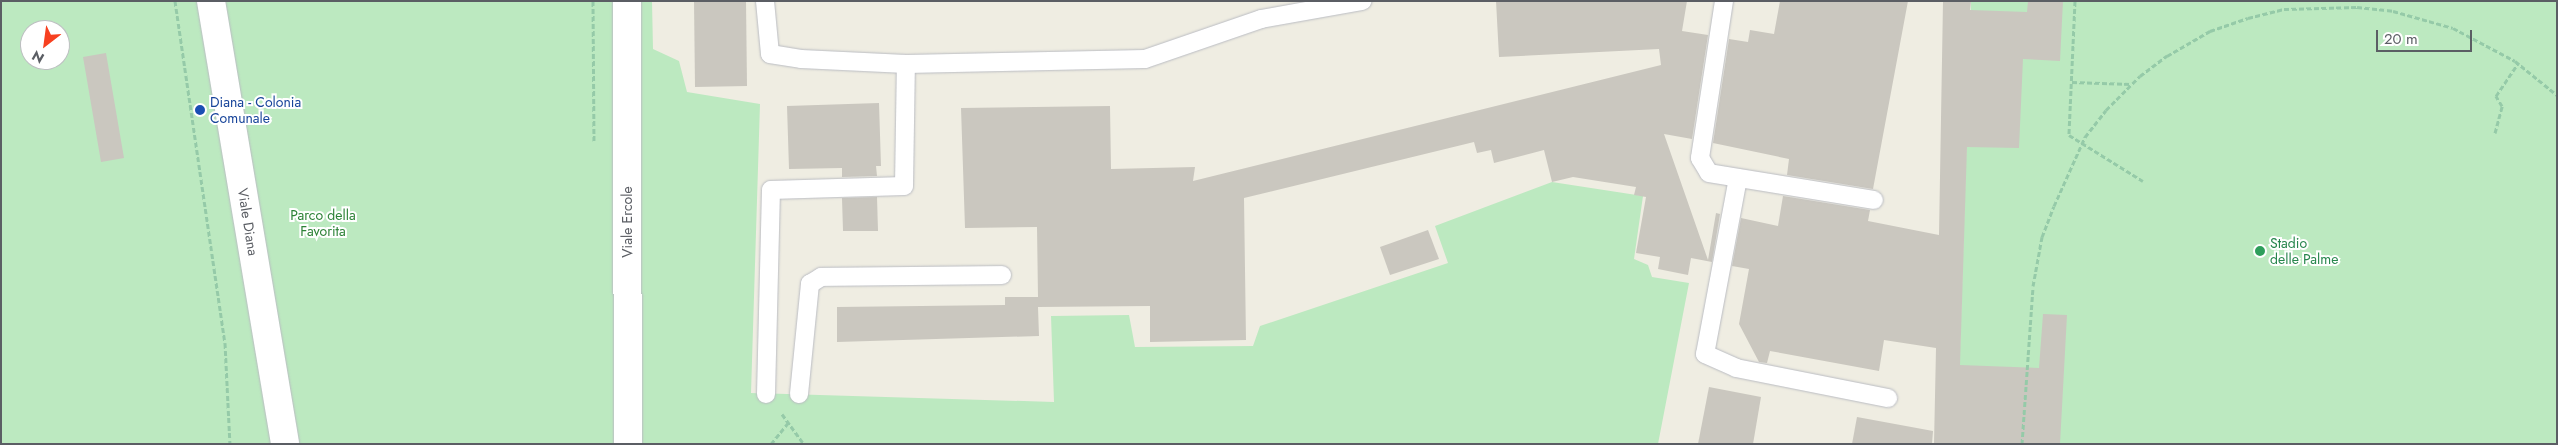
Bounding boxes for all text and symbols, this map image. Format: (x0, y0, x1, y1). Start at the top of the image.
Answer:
north arrow (20, 20, 70, 70)
scale bar (2378, 20, 2474, 52)
text: 20 m (2384, 28, 2418, 50)
text: N (28, 46, 48, 69)
place label: Diana - Colonia Comunale (210, 94, 301, 126)
marker: Diana - Colonia Comunale (194, 104, 206, 116)
street label: Viale Ercole (619, 186, 635, 258)
street label: Viale Diana (234, 187, 262, 257)
park label: Parco della Favorita (290, 207, 356, 240)
place label: Stadio delle Palme (2270, 235, 2338, 268)
marker: Stadio delle Palme (2254, 245, 2266, 257)

